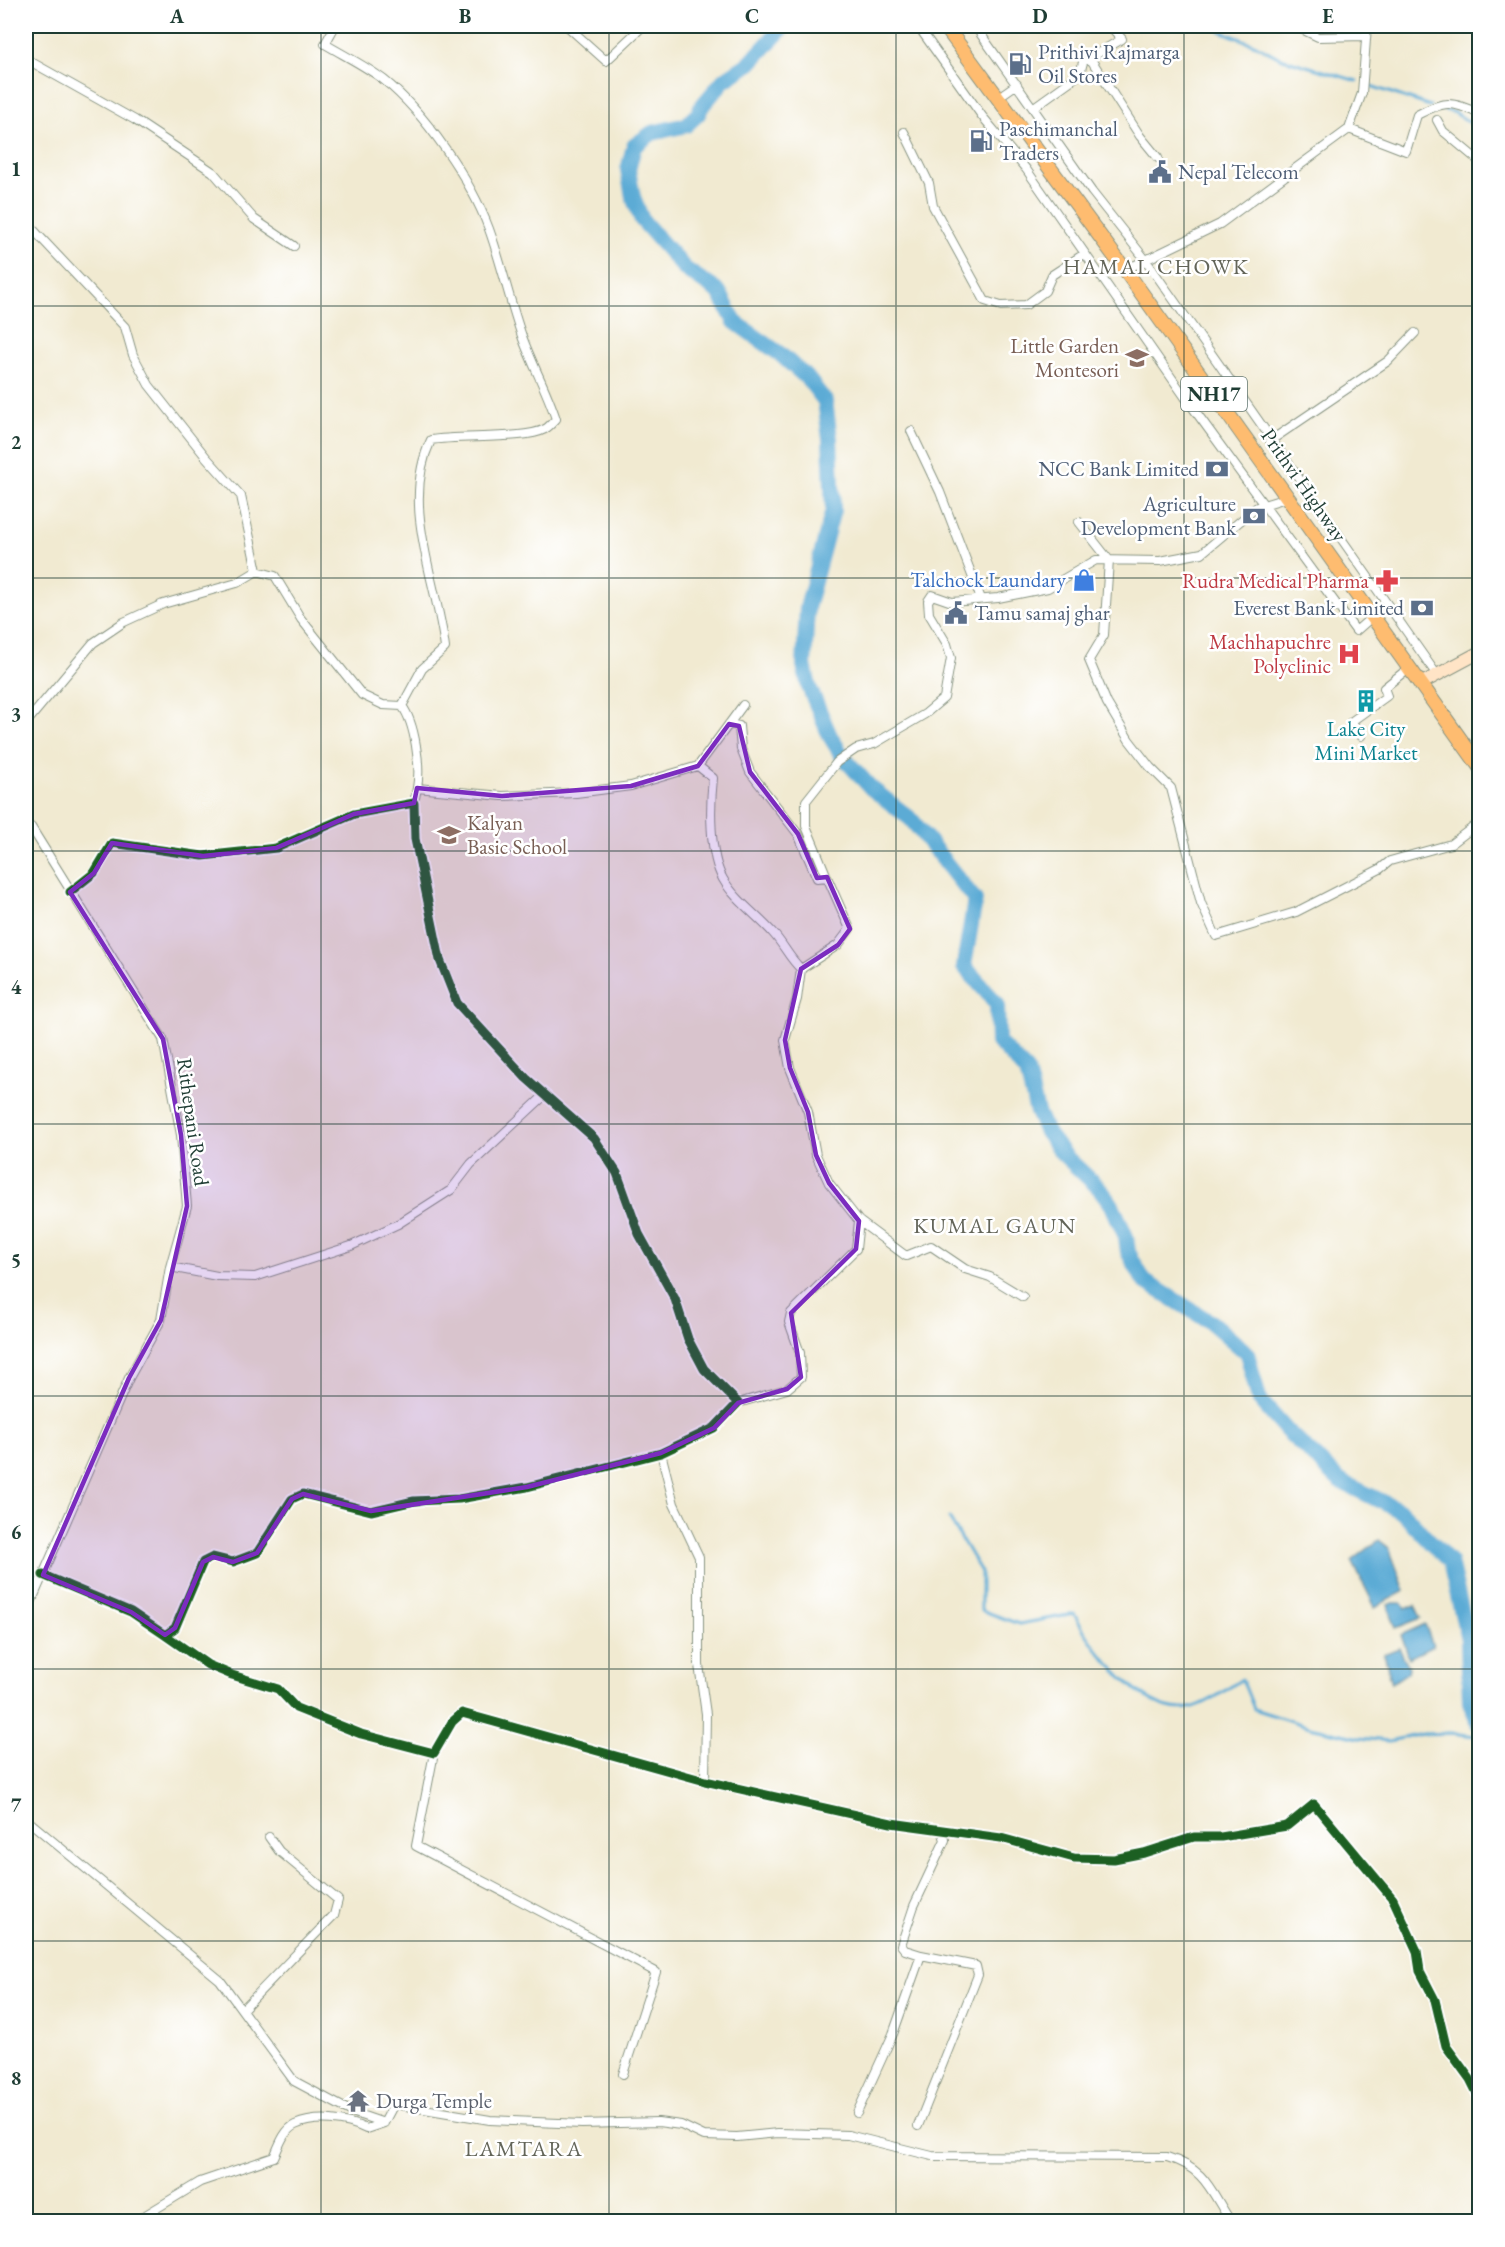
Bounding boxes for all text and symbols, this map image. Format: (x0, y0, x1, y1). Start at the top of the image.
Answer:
text: A (169, 3, 185, 29)
text: B (459, 3, 471, 29)
text: C (745, 3, 759, 29)
text: D (1032, 3, 1048, 29)
text: E (1322, 3, 1334, 29)
place label: Prithivi Rajmarga Oil Stores (1038, 38, 1181, 89)
fuel station icon: Prithivi Rajmarga Oil Stores (1007, 51, 1033, 77)
place label: Paschimanchal Traders (999, 115, 1118, 166)
fuel station icon: Paschimanchal Traders (968, 128, 994, 154)
text: 1 (11, 156, 21, 182)
place label: Nepal Telecom (1178, 158, 1299, 185)
public building icon: Nepal Telecom (1147, 159, 1173, 185)
district label: HAMAL CHOWK (1063, 252, 1249, 281)
place label: Little Garden Montesori (1010, 332, 1119, 383)
school or university icon: Little Garden Montesori (1124, 345, 1150, 371)
road number: NH17 (1181, 377, 1247, 411)
street label: Prithvi Highway (1255, 423, 1354, 547)
text: 2 (11, 429, 22, 455)
place label: NCC Bank Limited (1038, 455, 1199, 482)
bank icon: NCC Bank Limited (1204, 456, 1230, 482)
place label: Agriculture Development Bank (1081, 490, 1237, 541)
bank icon: Agriculture Development Bank (1241, 503, 1267, 529)
place label: Talchock Laundary (910, 566, 1067, 593)
shop icon: Talchock Laundary (1071, 567, 1097, 593)
place label: Rudra Medical Pharma (1182, 567, 1370, 594)
pharmacy icon: Rudra Medical Pharma (1374, 568, 1400, 594)
place label: Everest Bank Limited (1233, 594, 1404, 621)
bank icon: Everest Bank Limited (1409, 595, 1435, 621)
place label: Tamu samaj ghar (974, 599, 1110, 626)
public building icon: Tamu samaj ghar (943, 600, 969, 626)
place label: Machhapuchre Polyclinic (1209, 628, 1331, 679)
hospital icon: Machhapuchre Polyclinic (1336, 641, 1362, 667)
building icon: Lake City Mini Market (1353, 688, 1379, 714)
text: 3 (11, 701, 21, 727)
place label: Lake City Mini Market (1314, 715, 1418, 766)
place label: Kalyan Basic School (467, 809, 567, 860)
school or university icon: Kalyan Basic School (436, 822, 462, 848)
text: 4 (11, 974, 22, 1000)
street label: Rithepani Road (171, 1056, 216, 1188)
district label: KUMAL GAUN (913, 1211, 1077, 1240)
text: 5 (11, 1247, 21, 1273)
text: 6 (11, 1519, 22, 1545)
text: 7 (11, 1792, 22, 1818)
text: 8 (11, 2065, 21, 2091)
place label: Durga Temple (376, 2087, 492, 2114)
temple icon: Durga Temple (345, 2088, 371, 2114)
district label: LAMTARA (465, 2134, 583, 2163)

